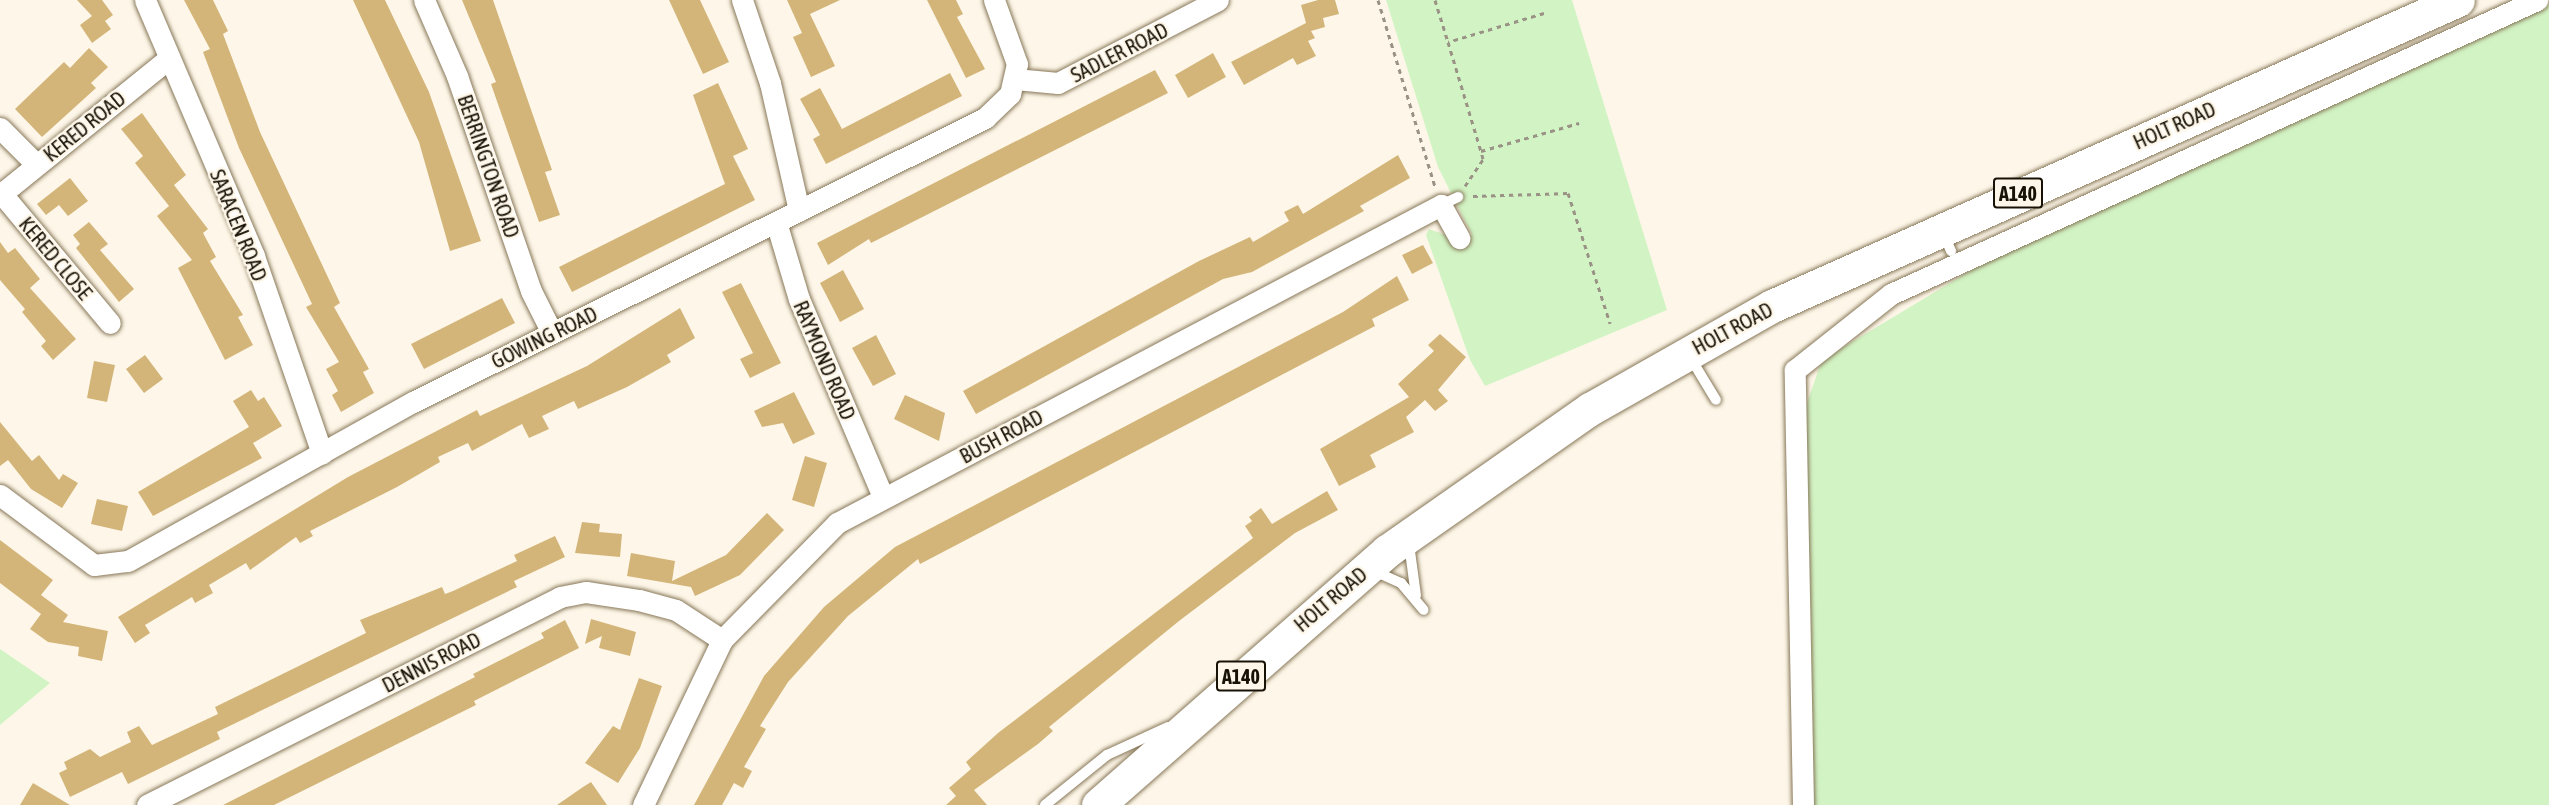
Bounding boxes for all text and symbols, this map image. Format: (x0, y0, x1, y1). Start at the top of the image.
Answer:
street label: SADLER ROAD (1066, 17, 1172, 87)
street label: KERED ROAD (38, 85, 130, 167)
street label: BERRINGTON ROAD (453, 91, 525, 241)
street label: HOLT ROAD (2129, 96, 2219, 154)
street label: SARACEN ROAD (205, 165, 273, 285)
road number: A140 (1992, 176, 2044, 210)
street label: KERED CLOSE (14, 211, 98, 305)
street label: HOLT ROAD (1687, 296, 1777, 360)
street label: RAYMOND ROAD (789, 297, 861, 423)
street label: GOWING ROAD (487, 301, 601, 373)
street label: BUSH ROAD (955, 404, 1047, 468)
street label: HOLT ROAD (1288, 561, 1372, 637)
street label: DENNIS ROAD (378, 626, 484, 698)
road number: A140 (1216, 659, 1266, 693)

